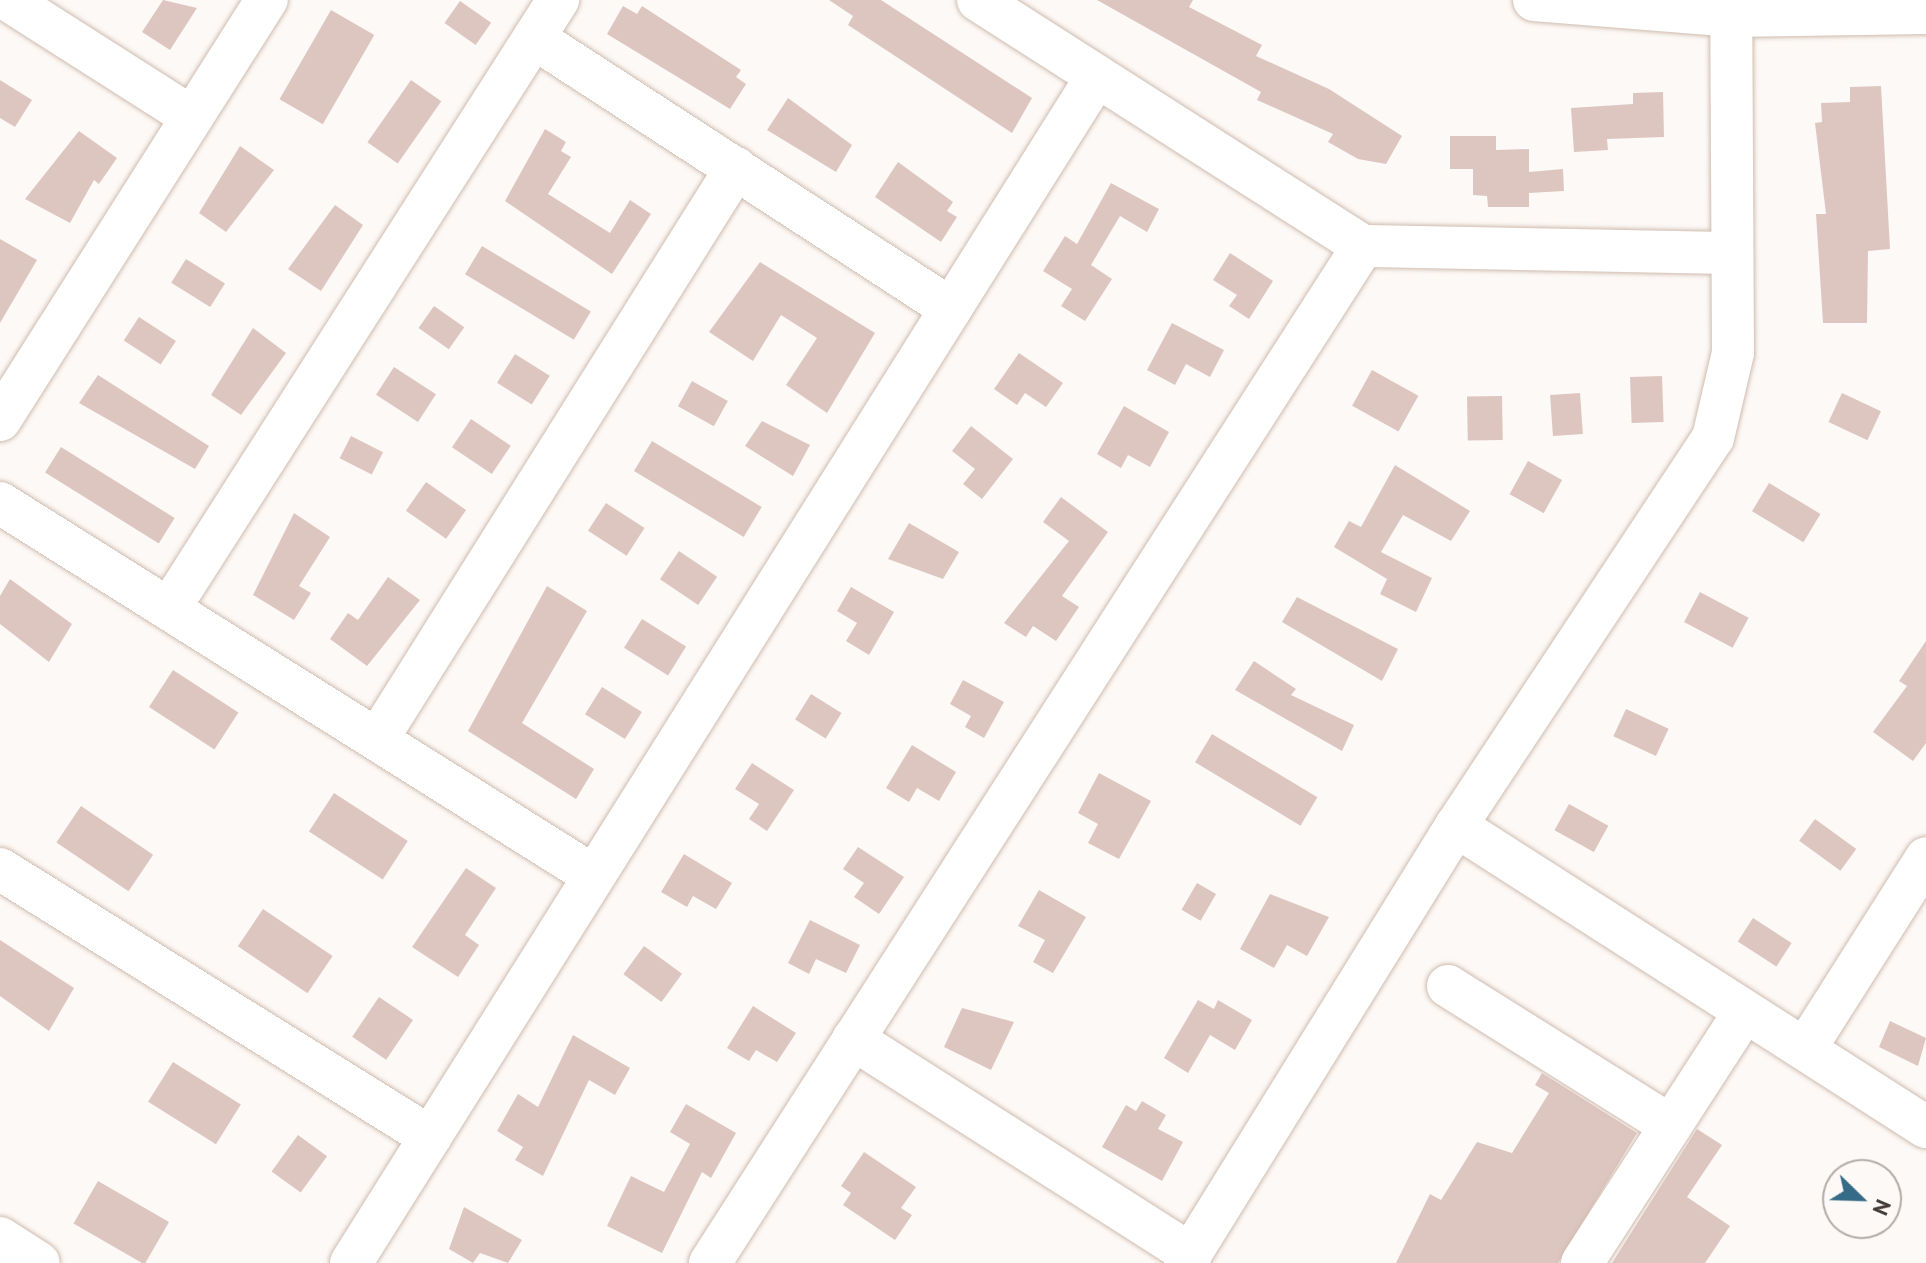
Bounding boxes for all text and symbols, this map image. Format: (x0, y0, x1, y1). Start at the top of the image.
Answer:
north arrow (1822, 1159, 1902, 1239)
text: N (1867, 1195, 1898, 1220)

